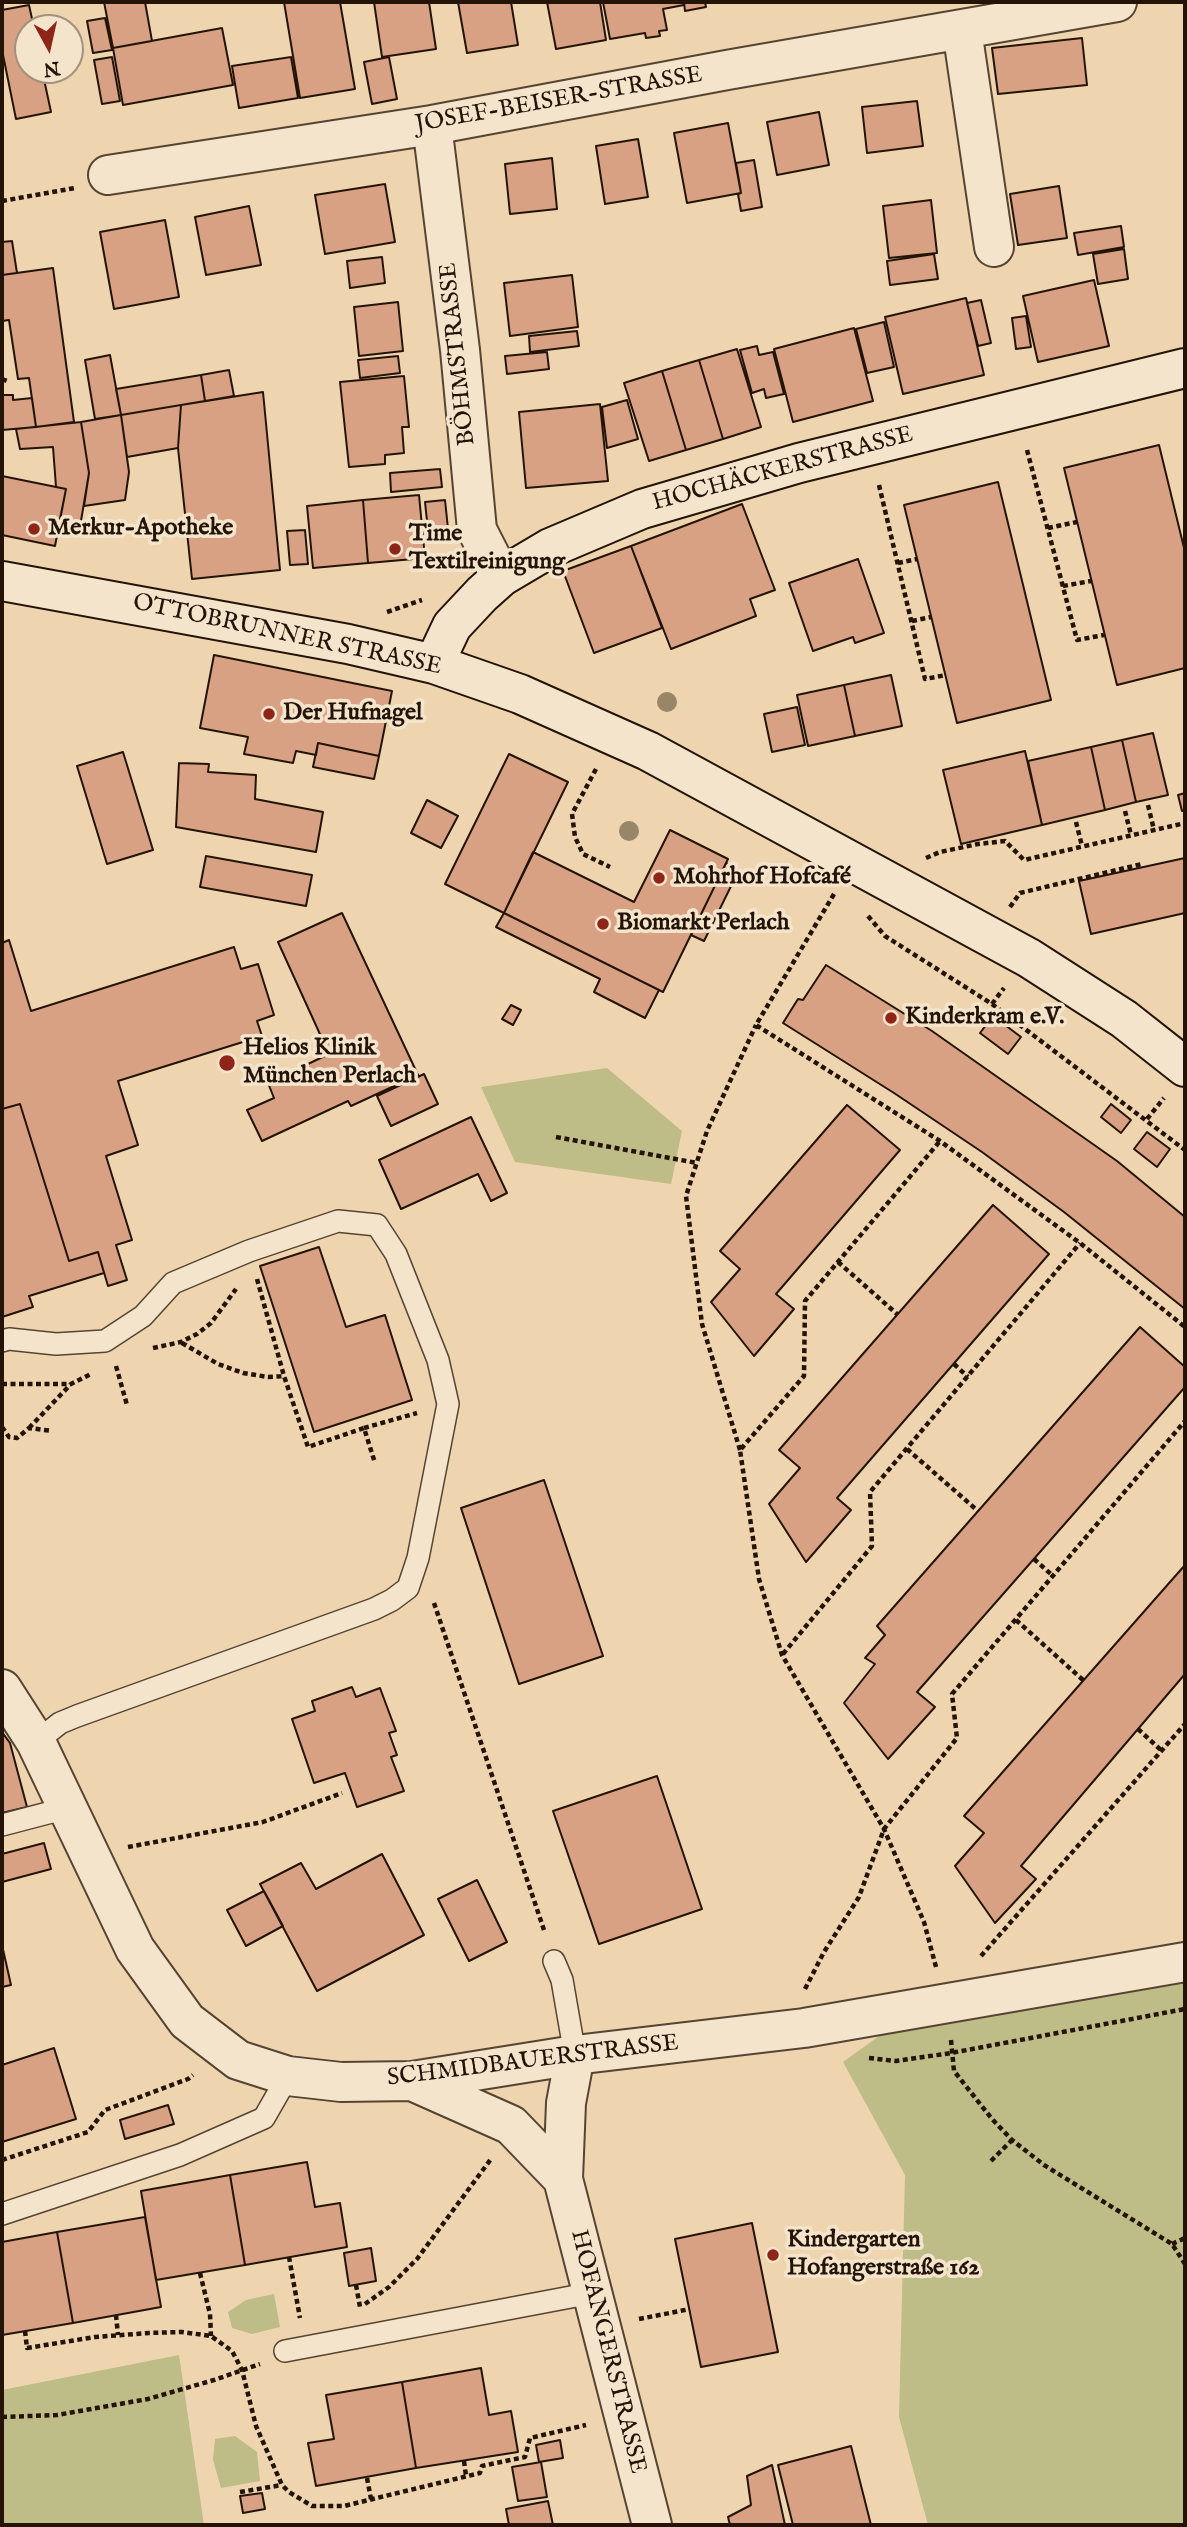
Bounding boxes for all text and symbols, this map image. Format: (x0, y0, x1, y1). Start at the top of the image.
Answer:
north arrow (14, 14, 84, 84)
text: N (42, 55, 61, 81)
street label: JOSEF-BEISER-STRASSE (413, 62, 705, 140)
street label: BÖHMSTRASSE (435, 261, 483, 447)
street label: HOCHÄCKERSTRASSE (650, 421, 916, 519)
place label: Merkur-Apotheke (48, 515, 233, 543)
marker: Merkur-Apotheke (26, 521, 42, 537)
place label: Time Textilreinigung (409, 521, 565, 577)
marker: Time Textilreinigung (387, 541, 403, 557)
street label: OTTOBRUNNER STRASSE (130, 589, 444, 683)
place label: Der Hufnagel (283, 700, 423, 728)
marker: Der Hufnagel (261, 706, 277, 722)
place label: Mohrhof Hofcafé (673, 864, 851, 892)
marker: Mohrhof Hofcafé (651, 870, 667, 886)
place label: Biomarkt Perlach (617, 910, 789, 938)
marker: Biomarkt Perlach (595, 916, 611, 932)
place label: Kinderkram e.V. (905, 1004, 1064, 1032)
marker: Kinderkram e.V. (883, 1010, 899, 1026)
place label: Helios Klinik München Perlach (243, 1035, 416, 1091)
marker: Helios Klinik München Perlach (217, 1053, 237, 1073)
street label: SCHMIDBAUERSTRASSE (386, 2030, 680, 2094)
street label: HOFANGERSTRASSE (563, 2227, 651, 2477)
place label: Kindergarten Hofangerstraße 162 (787, 2227, 980, 2283)
marker: Kindergarten Hofangerstraße 162 (765, 2247, 781, 2263)

